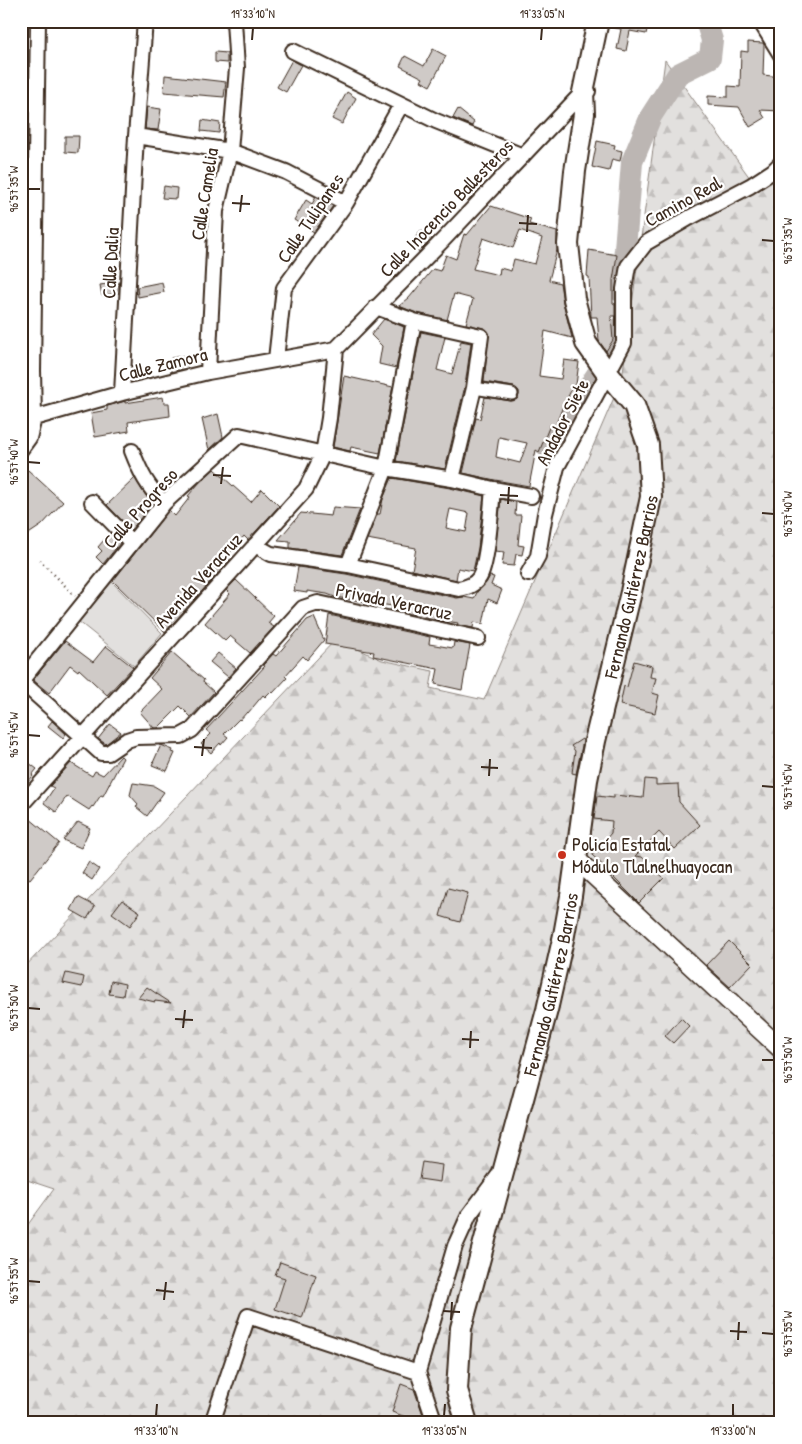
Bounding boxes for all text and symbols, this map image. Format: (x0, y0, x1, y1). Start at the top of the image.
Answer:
text: 19°33'10"N (231, 5, 275, 22)
text: 19°33'05"N (520, 5, 564, 22)
street label: Calle Inocencio Ballesteros (373, 133, 519, 283)
street label: Calle Camelia (184, 145, 224, 242)
text: 96°57'35"W (5, 165, 22, 212)
street label: Calle Tulipanes (270, 168, 350, 268)
street label: Camino Real (640, 169, 727, 233)
text: 96°57'35"W (779, 217, 796, 264)
street label: Calle Dalia (95, 226, 125, 299)
street label: Calle Zamora (116, 340, 211, 388)
street label: Andador Siete (529, 374, 595, 470)
text: 96°57'40"W (5, 438, 22, 485)
street label: Calle Progreso (97, 462, 183, 554)
text: 96°57'40"W (779, 490, 796, 537)
street label: Fernando Gutiérrez Barrios (597, 493, 664, 682)
street label: Avenida Veracruz (148, 527, 248, 633)
street label: Privada Veracruz (333, 576, 455, 626)
text: 96°57'45"W (5, 712, 22, 758)
text: 96°57'45"W (779, 764, 796, 810)
place label: Policía Estatal Módulo Tlalnelhuayocan (572, 831, 733, 879)
marker: Policía Estatal Módulo Tlalnelhuayocan (556, 849, 568, 861)
street label: Fernando Gutiérrez Barrios (517, 891, 584, 1080)
text: 96°57'50"W (5, 984, 22, 1031)
text: 96°57'50"W (779, 1036, 796, 1083)
text: 96°57'55"W (5, 1257, 22, 1304)
text: 96°57'55"W (779, 1310, 796, 1357)
text: 19°33'10"N (134, 1422, 178, 1439)
text: 19°33'05"N (422, 1422, 466, 1439)
text: 19°33'00"N (710, 1422, 756, 1439)

